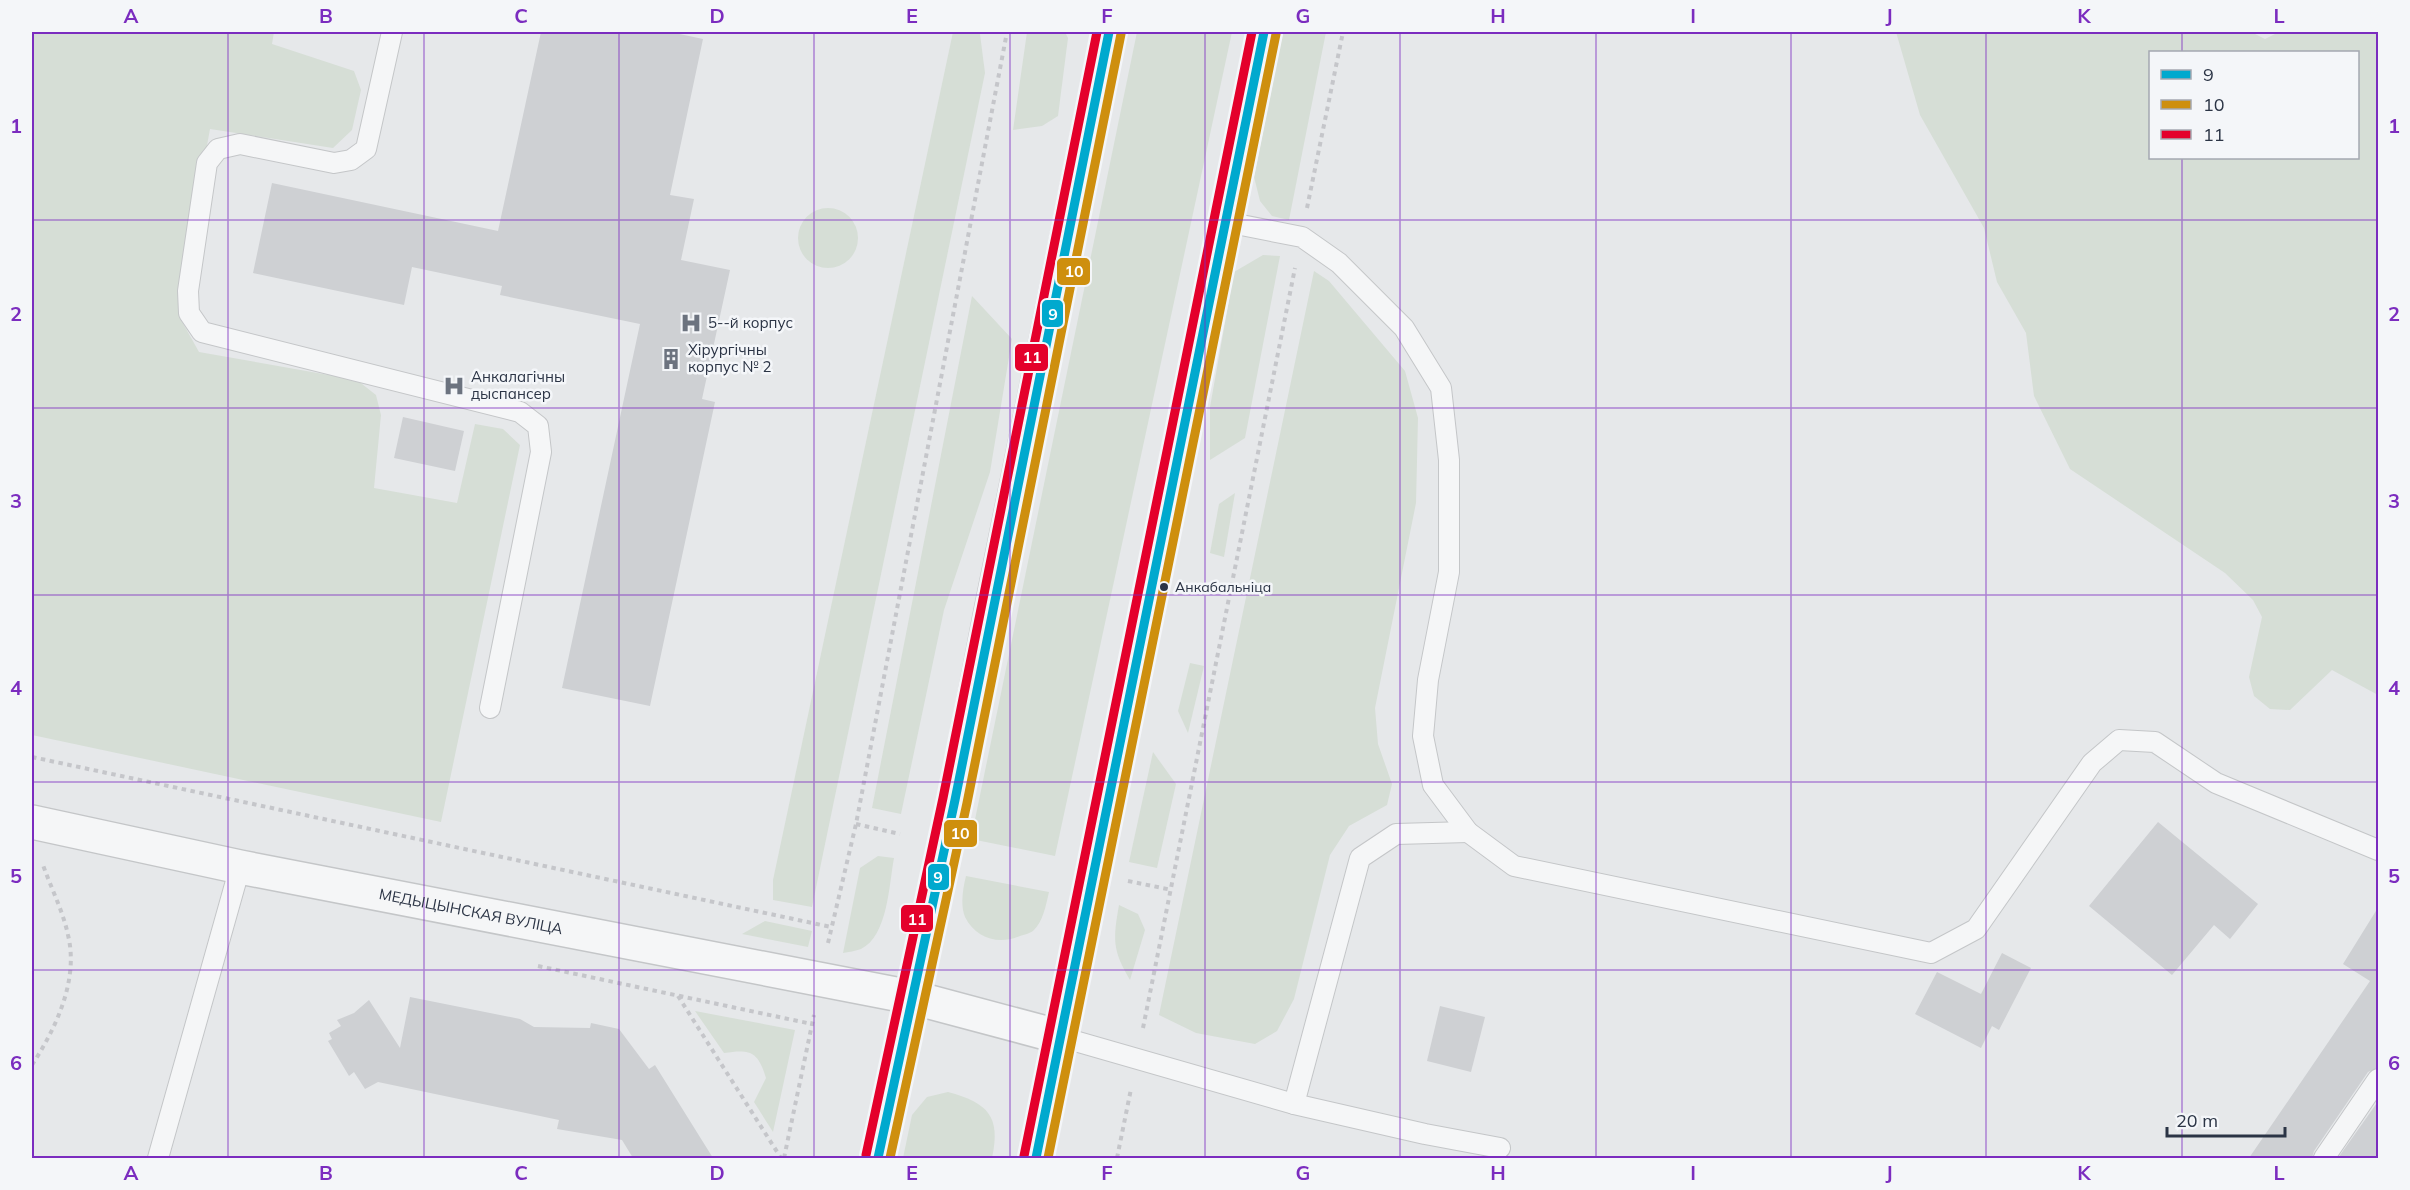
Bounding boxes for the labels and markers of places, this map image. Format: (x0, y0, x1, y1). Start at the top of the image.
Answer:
hospital icon: 5--й корпус (679, 311, 703, 335)
place label: 5--й корпус (708, 313, 793, 332)
place label: Хірургічны корпус № 2 (688, 340, 772, 376)
building icon: Хірургічны корпус № 2 (659, 347, 683, 371)
place label: Анкалагічны дыспансер (471, 367, 565, 403)
hospital icon: Анкалагічны дыспансер (442, 374, 466, 398)
place label: Анкабальніца (1175, 578, 1271, 596)
marker: Анкабальніца (1158, 581, 1170, 593)

